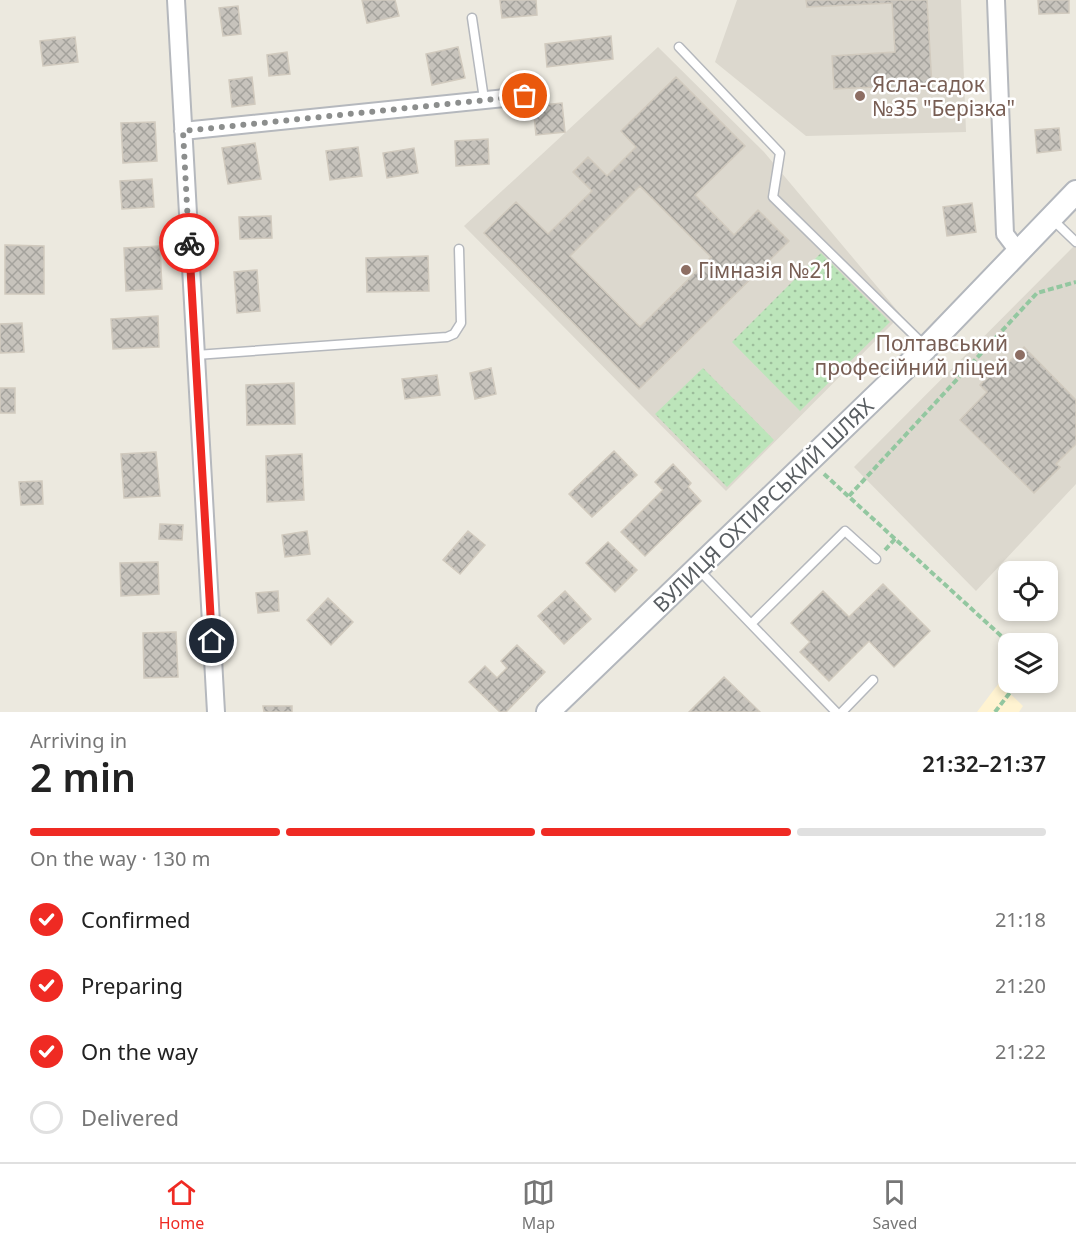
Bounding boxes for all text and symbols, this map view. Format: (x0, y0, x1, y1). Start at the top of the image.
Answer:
pin (499, 70, 550, 121)
place label: Ясла-садок №35 "Берізка" (872, 70, 1015, 122)
icon: bag (508, 79, 541, 112)
marker: Ясла-садок №35 "Берізка" (853, 89, 867, 103)
courier (159, 213, 219, 273)
icon: bike (173, 227, 206, 260)
place label: Гімназія №21 (698, 256, 834, 284)
marker: Гімназія №21 (679, 263, 693, 277)
place label: Полтавський професійний ліцей (815, 329, 1008, 381)
marker: Полтавський професійний ліцей (1013, 348, 1027, 362)
street label: ВУЛИЦЯ ОХТИРСЬКИЙ ШЛЯХ (647, 392, 880, 618)
map controls (998, 561, 1058, 693)
button: locate (998, 561, 1058, 621)
pin (186, 615, 237, 666)
icon: home (195, 624, 228, 657)
button: layers (998, 633, 1058, 693)
text: Arriving in (30, 727, 127, 754)
text: 21:32–21:37 (922, 748, 1046, 778)
text: 2 min (30, 750, 136, 803)
text: On the way · 130 m (30, 845, 210, 872)
icon: check (30, 903, 63, 936)
text: Confirmed (81, 904, 191, 934)
text: 21:18 (995, 906, 1046, 933)
icon: check (30, 969, 63, 1002)
text: Preparing (81, 970, 183, 1000)
text: 21:20 (995, 972, 1046, 999)
icon: check (30, 1035, 63, 1068)
text: On the way (81, 1036, 198, 1066)
text: 21:22 (995, 1038, 1046, 1065)
text: Delivered (81, 1102, 179, 1132)
tab: Home (159, 1176, 204, 1234)
tab: Map (522, 1176, 555, 1234)
tab: Saved (872, 1176, 917, 1234)

